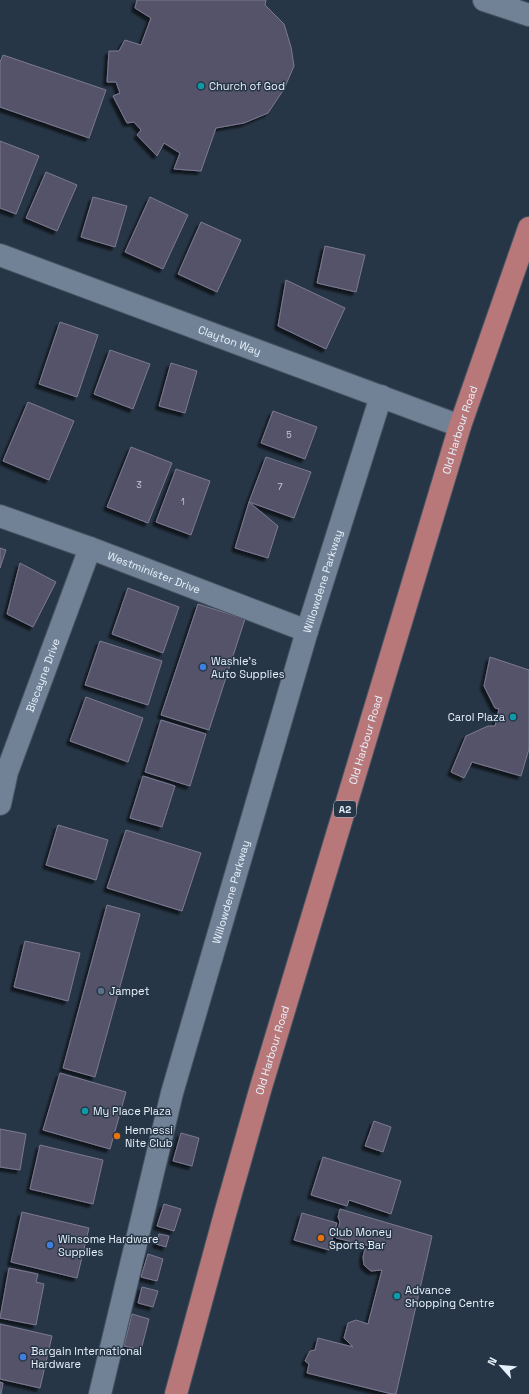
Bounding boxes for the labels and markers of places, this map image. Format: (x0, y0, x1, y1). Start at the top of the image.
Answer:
place label: Church of God (209, 79, 285, 93)
marker: Church of God (196, 81, 206, 91)
place label: Washie's Auto Supplies (211, 654, 285, 681)
marker: Washie's Auto Supplies (198, 662, 208, 672)
place label: Carol Plaza (448, 710, 506, 724)
marker: Carol Plaza (508, 712, 518, 722)
place label: Jampet (109, 984, 149, 998)
marker: Jampet (96, 986, 106, 996)
place label: My Place Plaza (93, 1104, 172, 1118)
marker: My Place Plaza (80, 1106, 90, 1116)
place label: Hennessi Nite Club (125, 1123, 173, 1150)
marker: Hennessi Nite Club (112, 1131, 122, 1141)
place label: Club Money Sports Bar (329, 1225, 392, 1252)
place label: Winsome Hardware Supplies (58, 1232, 159, 1259)
marker: Club Money Sports Bar (316, 1233, 326, 1243)
marker: Winsome Hardware Supplies (45, 1240, 55, 1250)
place label: Advance Shopping Centre (405, 1283, 494, 1310)
marker: Advance Shopping Centre (392, 1291, 402, 1301)
place label: Bargain International Hardware (31, 1344, 142, 1371)
marker: Bargain International Hardware (18, 1352, 28, 1362)

